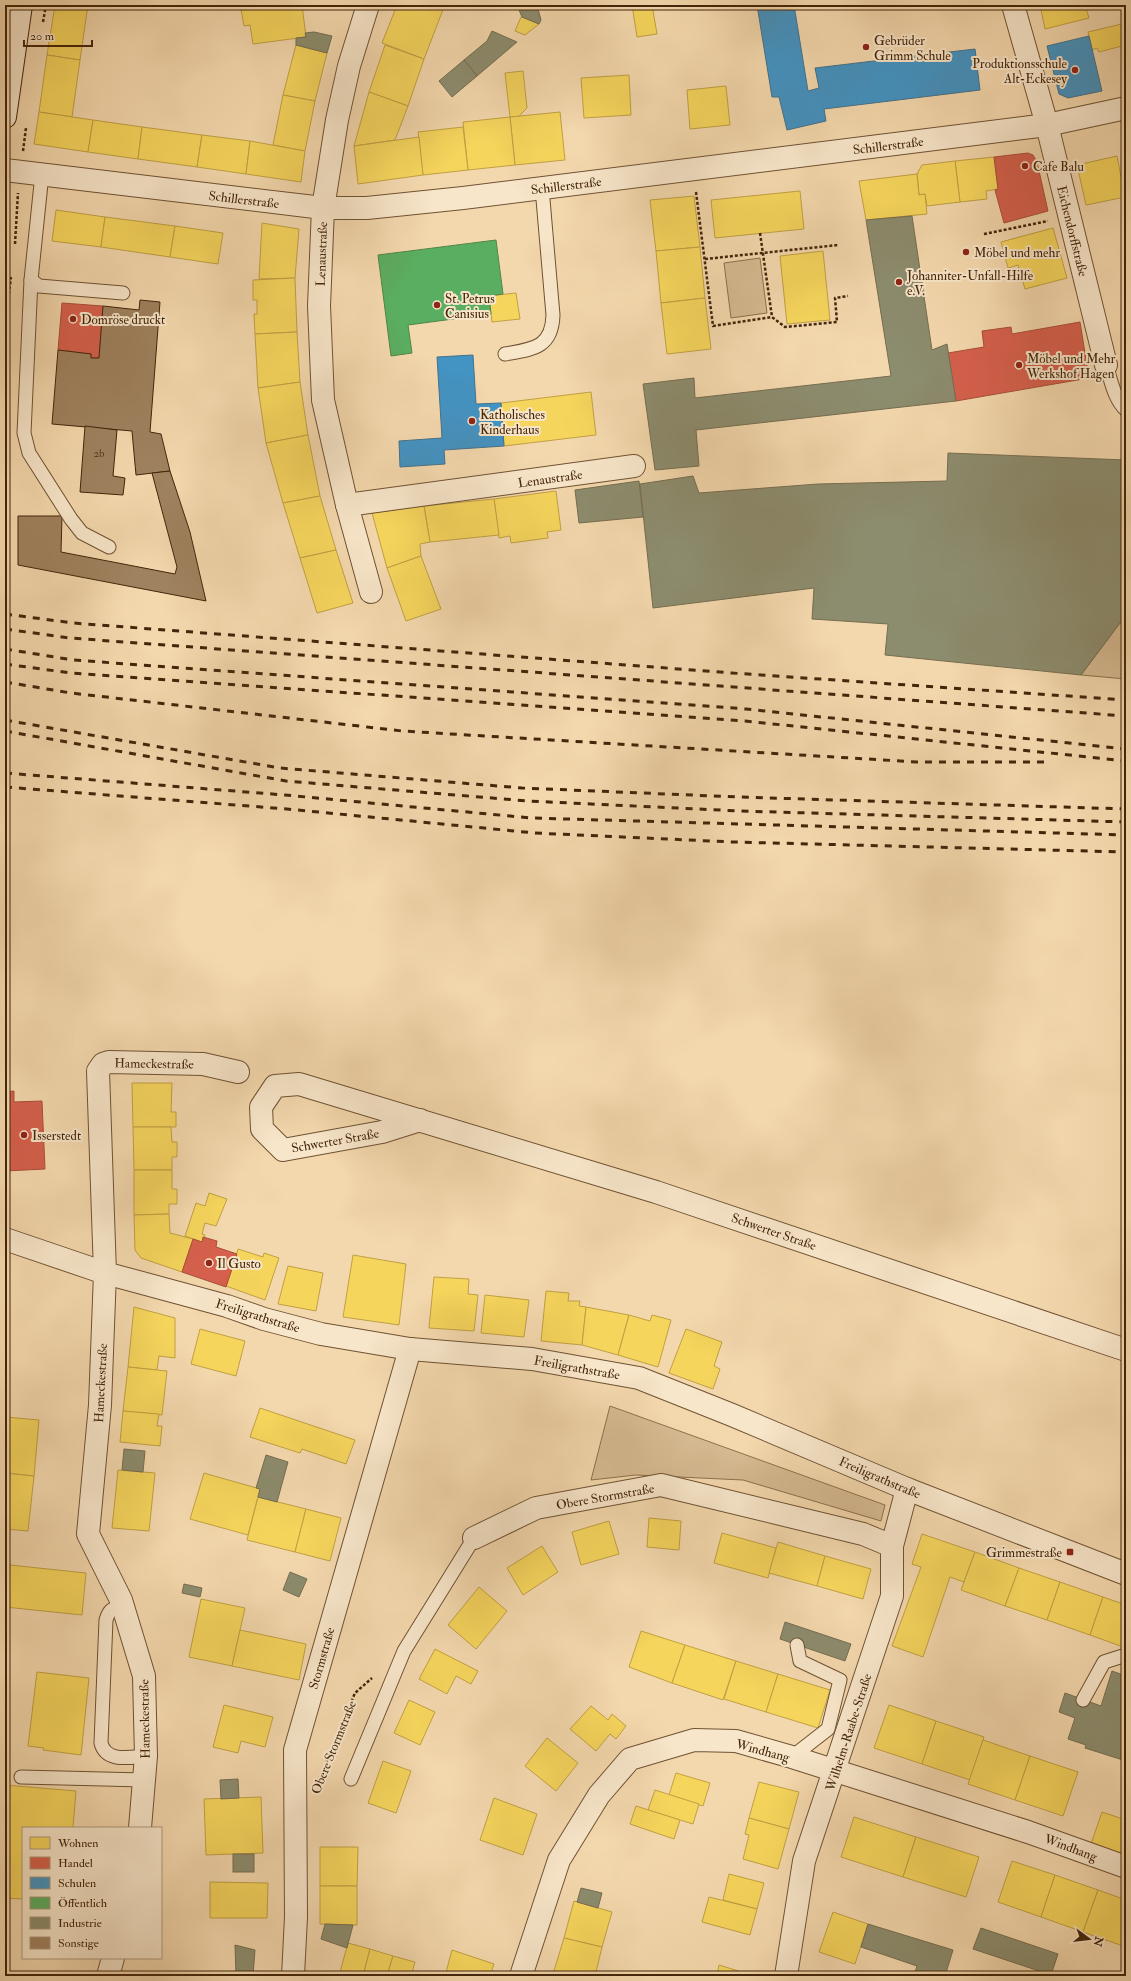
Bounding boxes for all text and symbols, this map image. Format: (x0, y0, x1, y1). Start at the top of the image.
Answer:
scale bar (24, 22, 92, 48)
text: 20 m (30, 29, 55, 44)
place label: Gebrüder Grimm Schule (874, 33, 951, 64)
marker: Gebrüder Grimm Schule (861, 42, 871, 52)
place label: Produktionsschule Alt-Eckesey (972, 56, 1068, 88)
marker: Produktionsschule Alt-Eckesey (1070, 65, 1080, 75)
street label: Schillerstraße (852, 134, 925, 158)
place label: Cafe Balu (1033, 159, 1084, 175)
marker: Cafe Balu (1020, 161, 1030, 171)
street label: Schillerstraße (530, 174, 603, 198)
street label: Eichendorffstraße (1053, 184, 1091, 279)
street label: Schillerstraße (208, 188, 281, 212)
street label: Lenaustraße (313, 221, 331, 287)
place label: Möbel und mehr (974, 245, 1060, 261)
marker: Möbel und mehr (961, 247, 971, 257)
place label: Johanniter-Unfall-Hilfe e.V. (906, 268, 1034, 299)
marker: Johanniter-Unfall-Hilfe e.V. (894, 277, 904, 287)
place label: St. Petrus Canisius (445, 291, 495, 322)
marker: St. Petrus Canisius (432, 300, 442, 310)
place label: Domröse druckt (81, 312, 165, 328)
marker: Domröse druckt (68, 314, 78, 324)
place label: Möbel und Mehr Werkshof Hagen (1026, 351, 1116, 382)
marker: Möbel und Mehr Werkshof Hagen (1014, 360, 1024, 370)
place label: Katholisches Kinderhaus (480, 407, 545, 438)
marker: Katholisches Kinderhaus (467, 416, 477, 426)
house number: 2b (94, 447, 105, 460)
street label: Lenaustraße (517, 466, 584, 491)
street label: Hameckestraße (114, 1055, 194, 1073)
street label: Schwerter Straße (290, 1125, 381, 1157)
place label: Isserstedt (32, 1128, 81, 1144)
marker: Isserstedt (19, 1130, 29, 1140)
street label: Schwerter Straße (729, 1210, 819, 1254)
place label: Il Gusto (217, 1256, 261, 1272)
marker: Il Gusto (204, 1258, 214, 1268)
street label: Freiligrathstraße (214, 1296, 302, 1337)
street label: Hameckestraße (91, 1342, 111, 1423)
street label: Freiligrathstraße (532, 1353, 622, 1384)
street label: Freiligrathstraße (836, 1454, 923, 1503)
street label: Obere Stormstraße (555, 1480, 656, 1513)
place label: Grimmestraße (986, 1545, 1063, 1561)
marker: Grimmestraße (1065, 1547, 1075, 1557)
street label: Stormstraße (305, 1625, 339, 1691)
street label: Wilhelm-Raabe-Straße (822, 1671, 876, 1794)
street label: Hameckestraße (136, 1679, 154, 1759)
street label: Obere Stormstraße (308, 1698, 360, 1796)
street label: Windhang (733, 1736, 792, 1766)
legend (22, 1827, 162, 1959)
street label: Windhang (1041, 1831, 1100, 1865)
text: Wohnen (57, 1836, 99, 1851)
text: Handel (58, 1856, 93, 1871)
text: Schulen (58, 1876, 96, 1891)
text: Öffentlich (58, 1896, 108, 1911)
text: Industrie (58, 1916, 102, 1931)
north arrow (1069, 1919, 1109, 1959)
text: N (1090, 1934, 1106, 1949)
text: Sonstige (58, 1936, 99, 1951)

